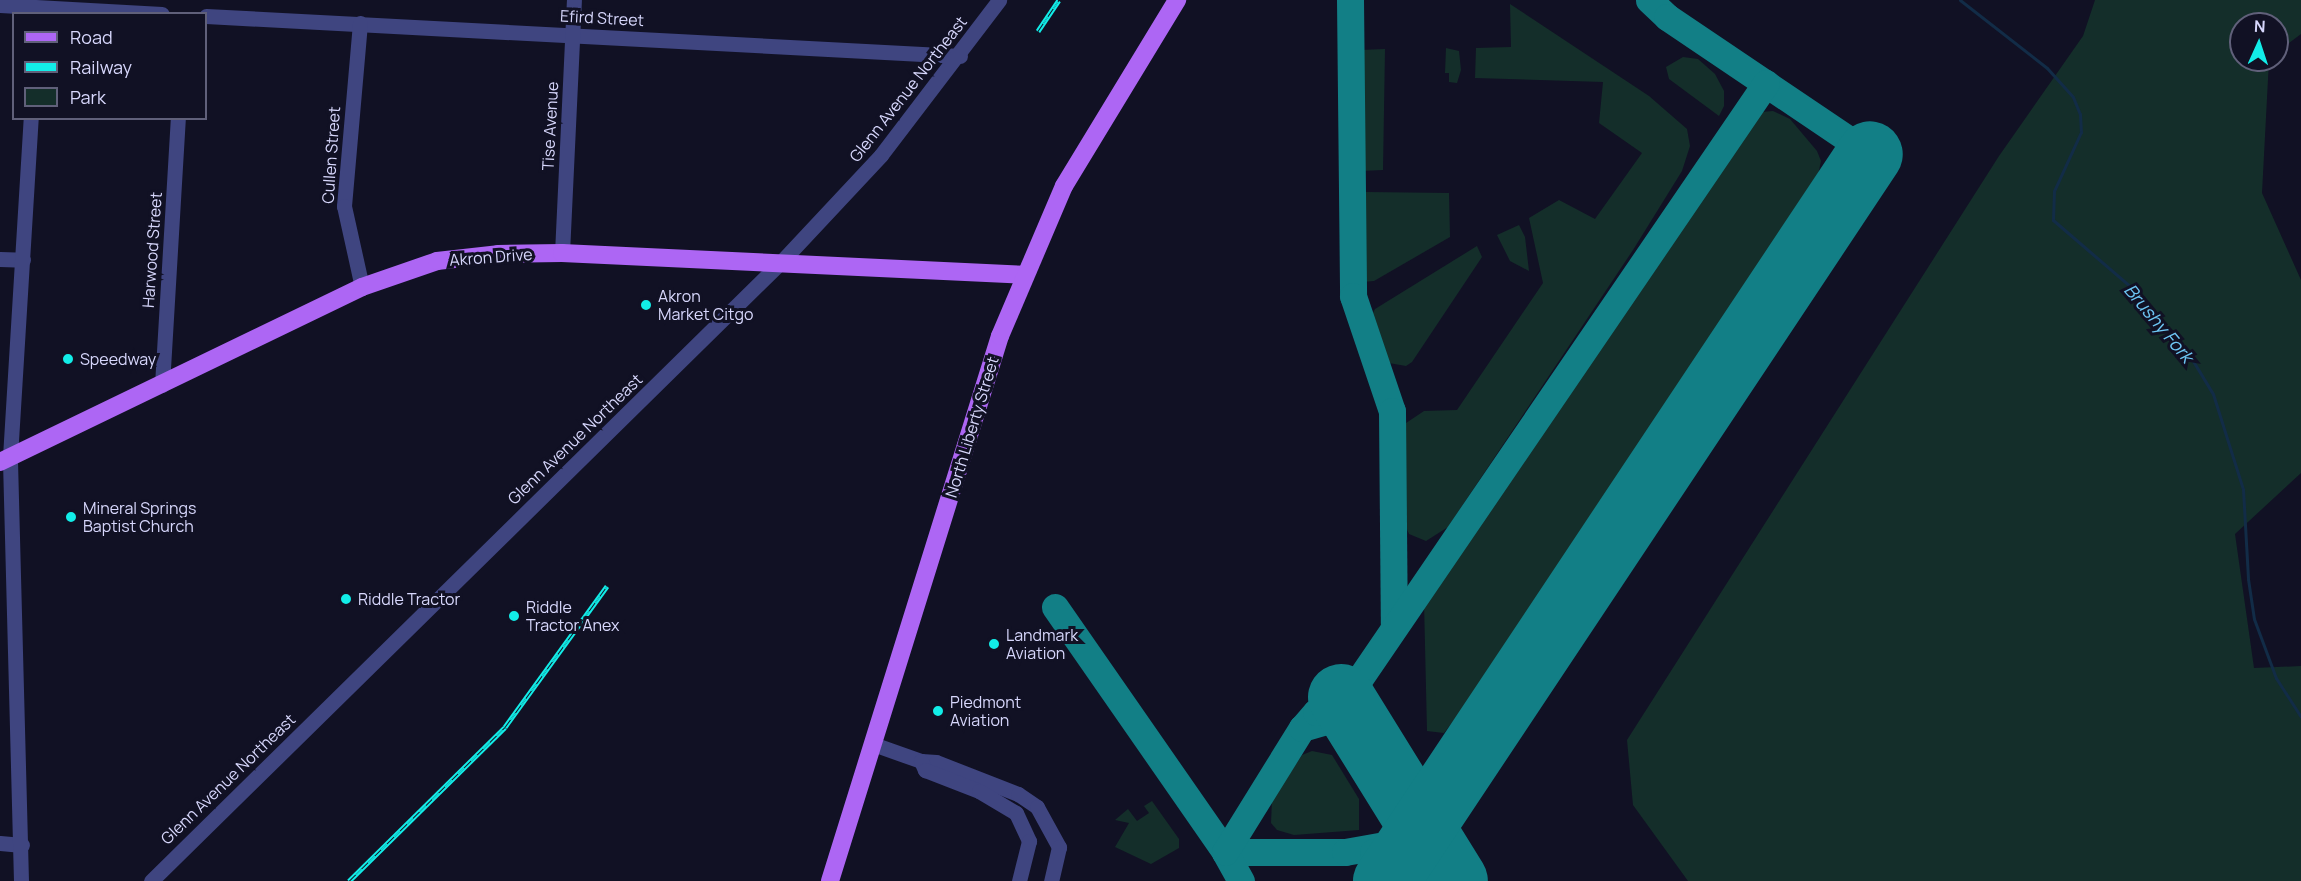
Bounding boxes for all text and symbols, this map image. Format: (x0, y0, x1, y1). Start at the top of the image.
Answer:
street label: Efird Street (560, 6, 644, 30)
legend (12, 12, 207, 120)
street label: Glenn Avenue Northeast (845, 12, 971, 166)
north arrow (2229, 12, 2289, 72)
text: N (2254, 15, 2266, 37)
text: Road (70, 25, 113, 49)
text: Railway (70, 55, 132, 79)
street label: Tise Avenue (538, 81, 562, 171)
text: Park (70, 85, 106, 109)
street label: Cullen Street (318, 106, 344, 204)
street label: Harwood Street (138, 191, 166, 309)
street label: Akron Drive (449, 245, 533, 269)
water label: Brushy Fork (2120, 279, 2198, 367)
place label: Akron Market Citgo (658, 286, 753, 324)
marker: Akron Market Citgo (639, 298, 653, 312)
place label: Speedway (80, 349, 156, 369)
marker: Speedway (61, 352, 75, 366)
street label: North Liberty Street (941, 354, 1003, 500)
street label: Glenn Avenue Northeast (504, 370, 646, 508)
place label: Mineral Springs Baptist Church (83, 498, 196, 536)
marker: Mineral Springs Baptist Church (64, 510, 78, 524)
place label: Riddle Tractor (358, 589, 460, 609)
marker: Riddle Tractor (339, 592, 353, 606)
place label: Riddle Tractor Anex (526, 597, 620, 635)
marker: Riddle Tractor Anex (507, 609, 521, 623)
place label: Landmark Aviation (1006, 625, 1078, 663)
marker: Landmark Aviation (987, 637, 1001, 651)
place label: Piedmont Aviation (950, 692, 1021, 730)
marker: Piedmont Aviation (931, 704, 945, 718)
street label: Glenn Avenue Northeast (157, 710, 299, 848)

